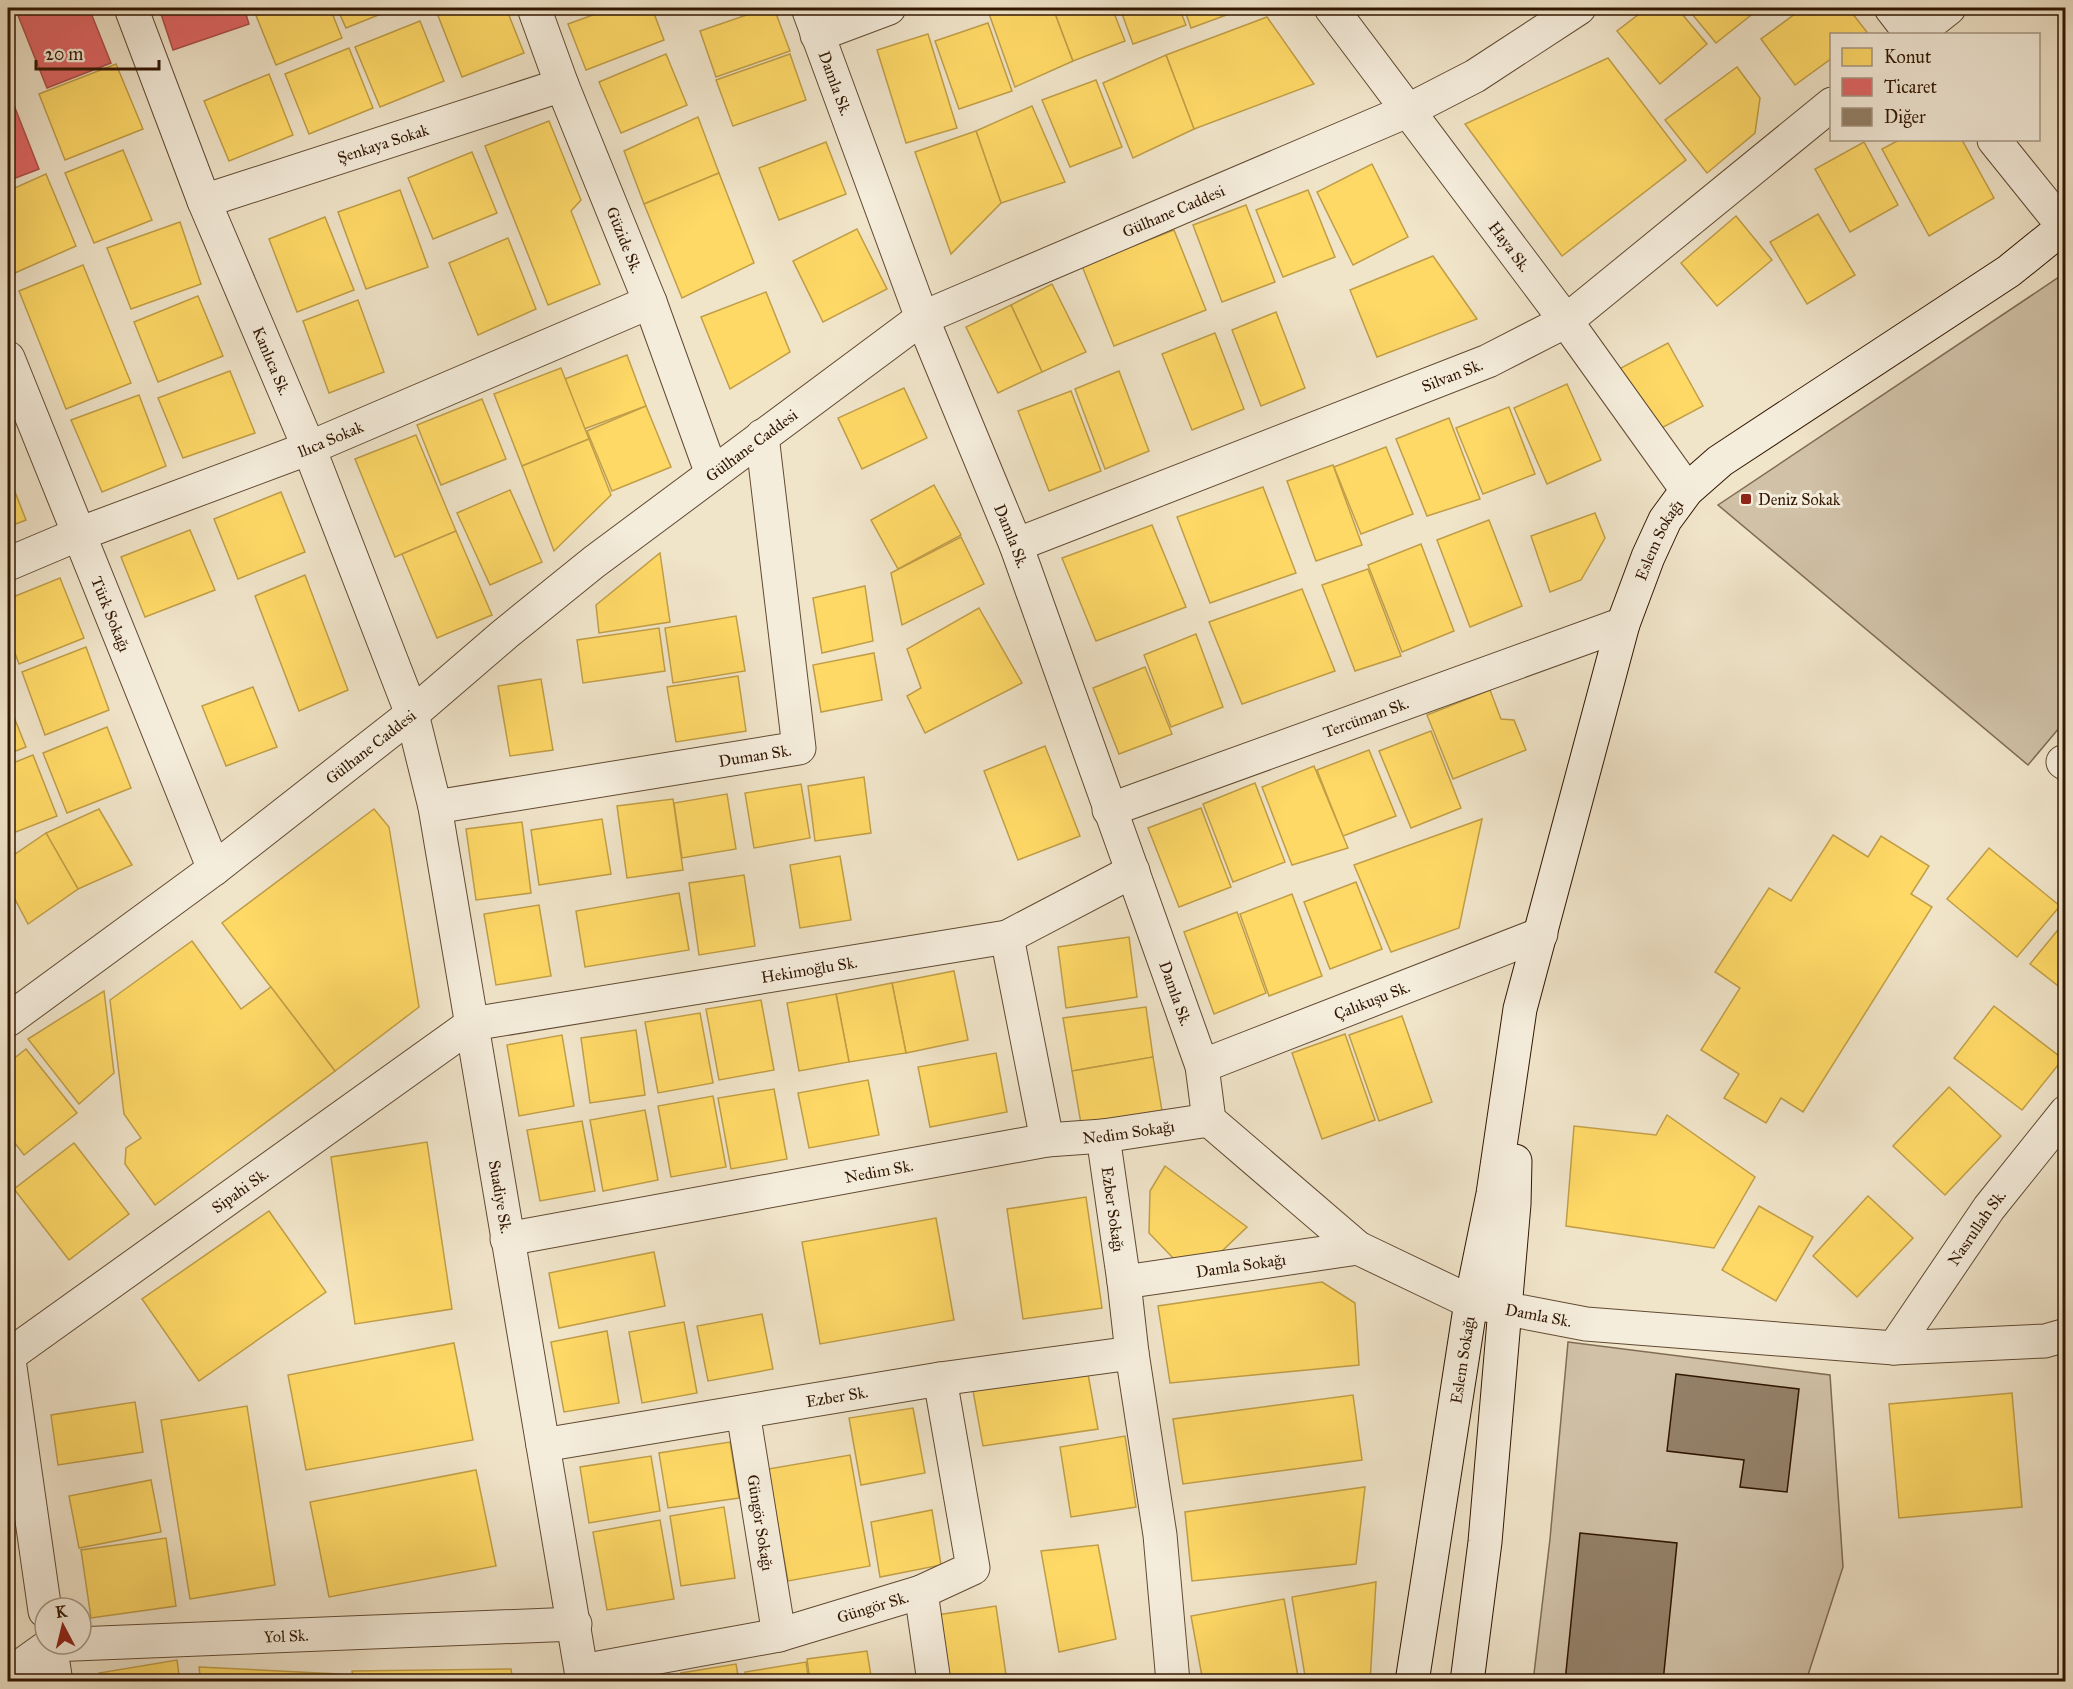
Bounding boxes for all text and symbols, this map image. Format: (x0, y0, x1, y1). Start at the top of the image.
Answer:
scale bar (36, 33, 159, 71)
legend (1830, 33, 2040, 141)
text: 20 m (45, 43, 83, 65)
text: Konut (1884, 46, 1932, 68)
street label: Damla Sk. (815, 48, 856, 118)
text: Ticaret (1884, 76, 1938, 98)
text: Diğer (1884, 106, 1926, 129)
street label: Şenkaya Sokak (335, 119, 432, 167)
street label: Gülhane Caddesi (1119, 180, 1228, 241)
street label: Güzide Sk. (603, 204, 647, 276)
street label: Haya Sk. (1485, 217, 1535, 275)
street label: Kanlıca Sk. (249, 324, 295, 398)
street label: Silvan Sk. (1419, 354, 1485, 396)
street label: Gülhane Caddesi (702, 404, 801, 485)
street label: llıca Sokak (295, 416, 366, 461)
place label: Deniz Sokak (1758, 490, 1841, 509)
marker: Deniz Sokak (1739, 492, 1753, 506)
street label: Eslem Sokağı (1631, 495, 1687, 583)
street label: Damla Sk. (991, 501, 1033, 571)
street label: Türk Sokağı (88, 574, 135, 655)
street label: Tercüman Sk. (1320, 693, 1411, 741)
street label: Gülhane Caddesi (321, 705, 420, 788)
street label: Duman Sk. (717, 740, 793, 770)
street label: Hekimoğlu Sk. (759, 952, 859, 986)
street label: Damla Sk. (1156, 958, 1196, 1028)
street label: Çalıkuşu Sk. (1331, 977, 1412, 1023)
street label: Nedim Sokağı (1082, 1116, 1176, 1147)
street label: Nedim Sk. (843, 1155, 915, 1186)
street label: Suadiye Sk. (485, 1159, 516, 1235)
street label: Sipahi Sk. (208, 1163, 272, 1217)
street label: Ezber Sokağı (1098, 1165, 1129, 1254)
street label: Nasrullah Sk. (1943, 1186, 2009, 1269)
street label: Damla Sokağı (1194, 1249, 1288, 1281)
street label: Damla Sk. (1504, 1299, 1573, 1331)
street label: Eslem Sokağı (1446, 1314, 1479, 1405)
street label: Ezber Sk. (804, 1382, 869, 1411)
street label: Güngör Sokağı (744, 1473, 778, 1573)
street label: Güngör Sk. (834, 1587, 911, 1626)
north arrow (33, 1596, 93, 1656)
text: K (54, 1601, 69, 1622)
street label: Yol Sk. (263, 1625, 309, 1646)

